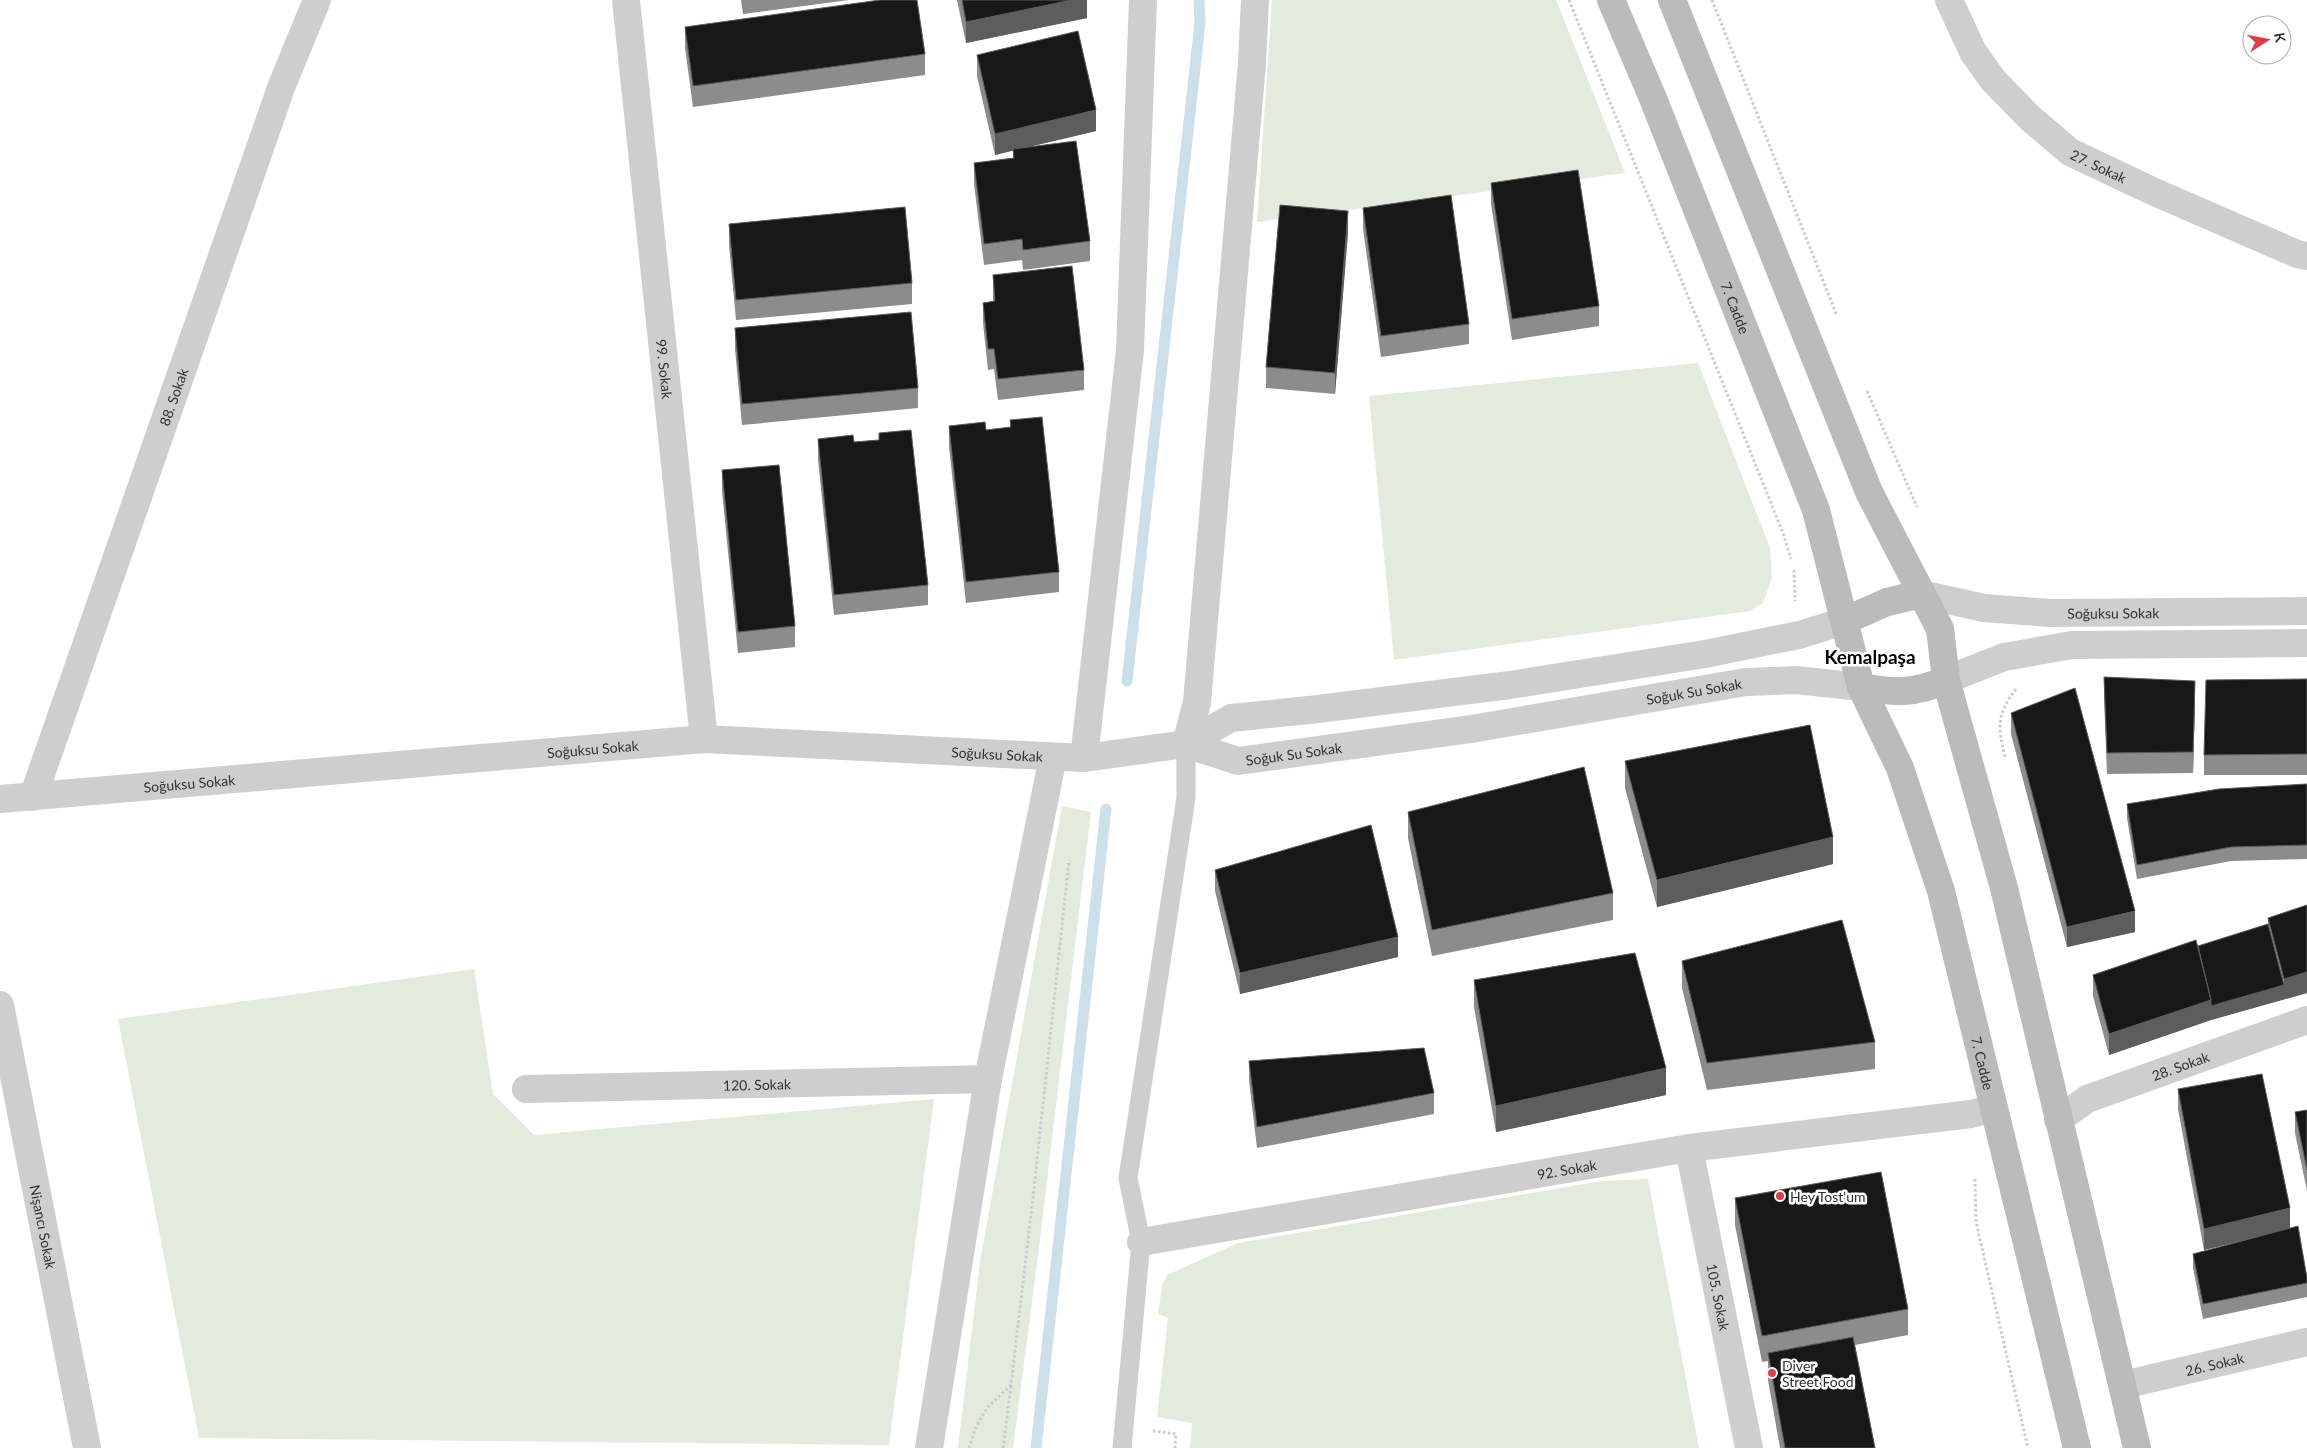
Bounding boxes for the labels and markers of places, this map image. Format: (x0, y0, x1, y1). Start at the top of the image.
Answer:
place label: Hey Tost'um (1790, 1188, 1865, 1205)
marker: Hey Tost'um (1774, 1190, 1786, 1202)
place label: Diver Street Food (1782, 1357, 1853, 1390)
marker: Diver Street Food (1766, 1367, 1778, 1379)

